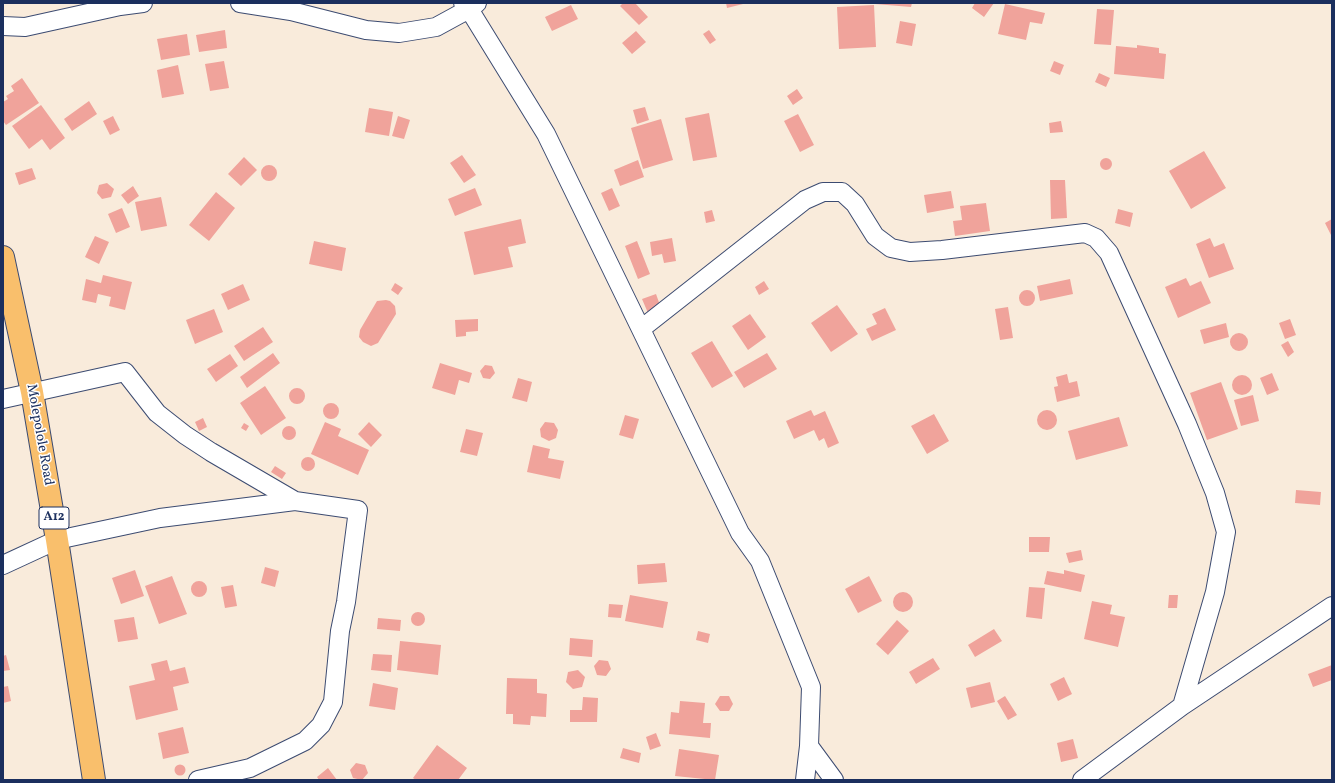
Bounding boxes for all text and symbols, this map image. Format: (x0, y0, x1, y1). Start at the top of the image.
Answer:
street label: Molepolole Road (22, 383, 56, 487)
road number: A12 (39, 507, 69, 529)

